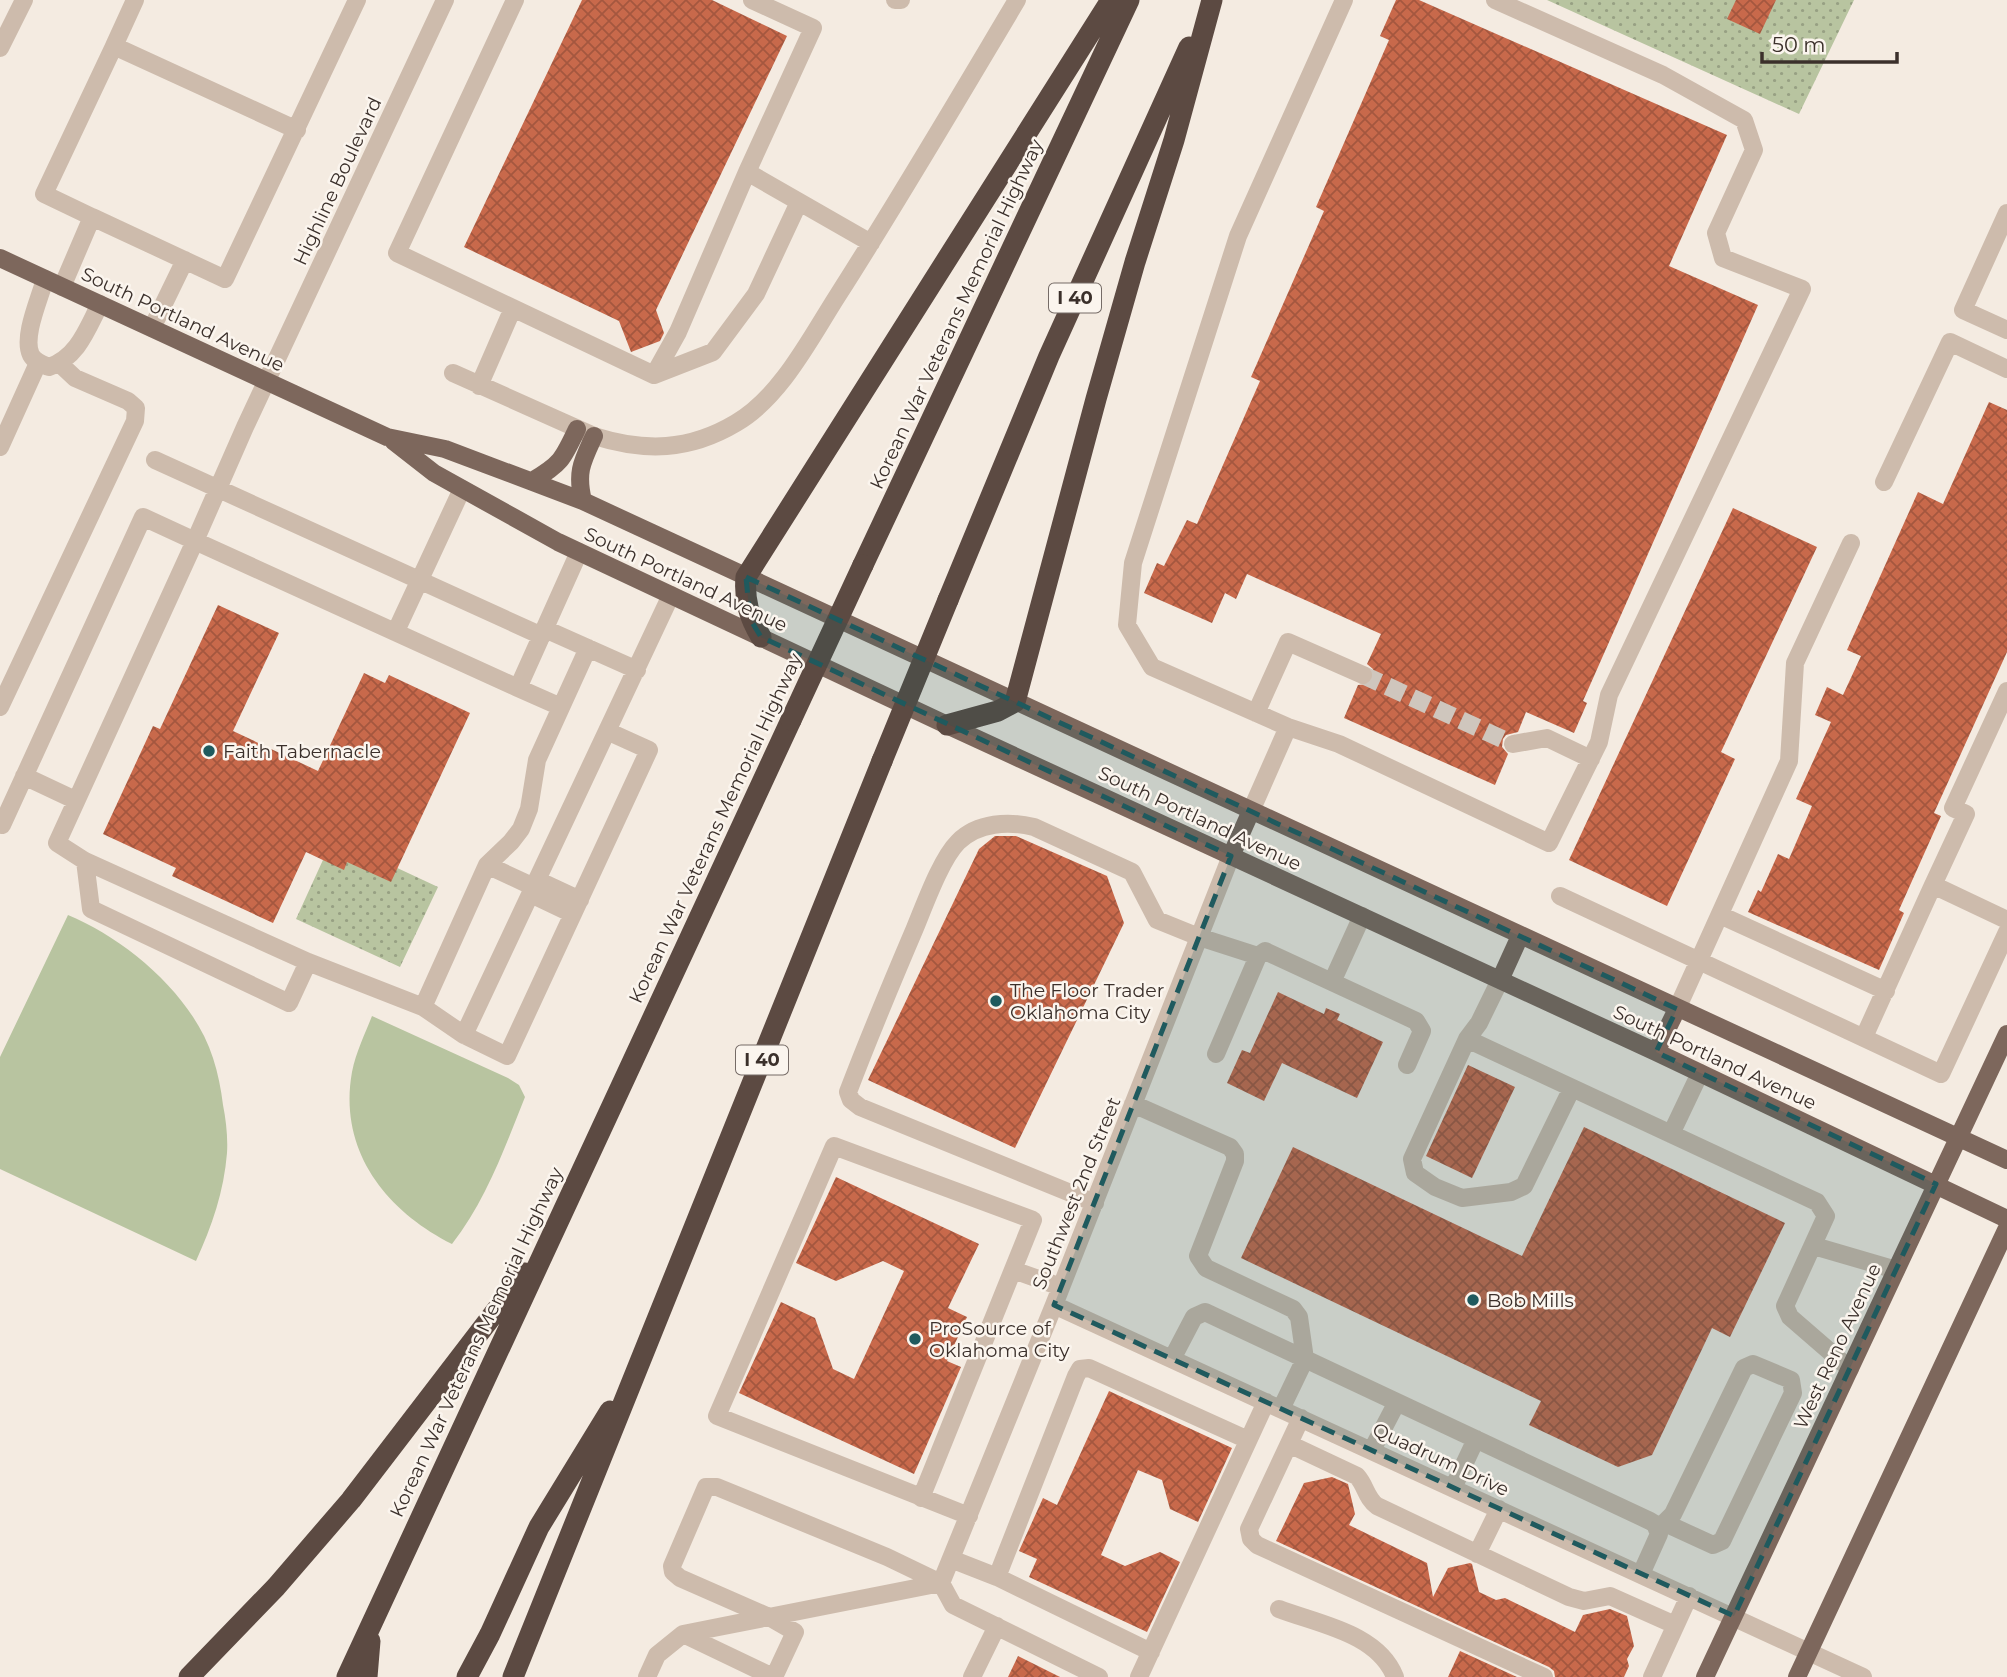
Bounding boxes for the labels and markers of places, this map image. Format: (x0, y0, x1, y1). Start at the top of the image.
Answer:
place label: Faith Tabernacle (223, 740, 381, 763)
marker: Faith Tabernacle (201, 743, 217, 759)
place label: The Floor Trader Oklahoma City (1010, 979, 1164, 1024)
marker: The Floor Trader Oklahoma City (988, 993, 1004, 1009)
place label: Bob Mills (1487, 1289, 1574, 1312)
marker: Bob Mills (1465, 1292, 1481, 1308)
place label: ProSource of Oklahoma City (929, 1317, 1070, 1362)
marker: ProSource of Oklahoma City (907, 1331, 923, 1347)

